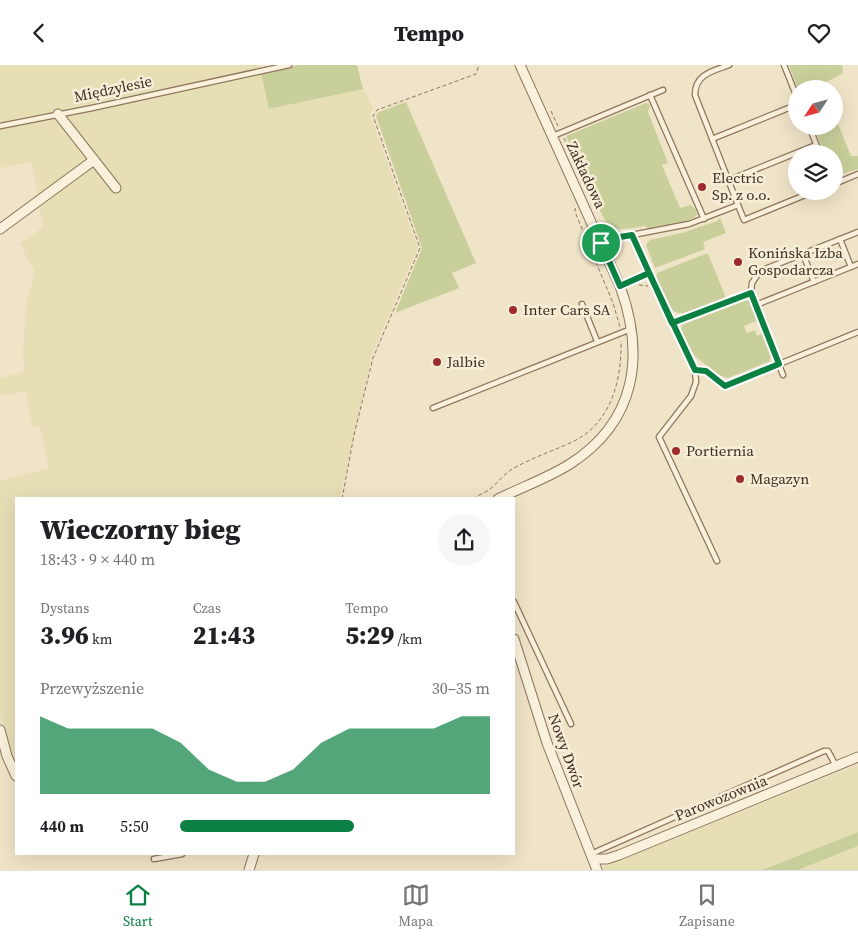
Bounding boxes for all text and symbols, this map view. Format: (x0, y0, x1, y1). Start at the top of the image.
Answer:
text: Tempo (394, 18, 464, 48)
icon: back (25, 19, 53, 47)
icon: heart (805, 19, 833, 47)
street label: Międzylesie (72, 70, 154, 107)
north arrow (788, 80, 842, 135)
map controls (788, 80, 843, 200)
street label: Zakładowa (562, 138, 611, 212)
button: layers (788, 145, 843, 200)
place label: Electric Sp. z o.o. (712, 167, 771, 205)
marker: Electric Sp. z o.o. (696, 181, 708, 193)
pin (580, 222, 622, 264)
icon: arrive (587, 229, 615, 257)
place label: Konińska Izba Gospodarcza (748, 242, 843, 280)
marker: Konińska Izba Gospodarcza (732, 256, 744, 268)
place label: Inter Cars SA (523, 299, 611, 320)
marker: Inter Cars SA (507, 304, 519, 316)
place label: Jalbie (446, 351, 485, 372)
marker: Jalbie (431, 356, 443, 368)
place label: Portiernia (686, 440, 754, 461)
marker: Portiernia (670, 445, 682, 457)
place label: Magazyn (750, 468, 809, 489)
marker: Magazyn (734, 473, 746, 485)
text: Wieczorny bieg (40, 510, 241, 548)
button: share (438, 514, 490, 566)
text: 18:43 · 9 × 440 m (40, 548, 155, 570)
text: Dystans (40, 598, 89, 618)
text: Czas (193, 598, 221, 618)
text: Tempo (345, 598, 388, 618)
text: 3.96 (40, 618, 89, 652)
text: 21:43 (193, 618, 255, 652)
text: 5:29 (345, 618, 394, 652)
text: km (89, 629, 112, 649)
text: /km (394, 629, 422, 649)
text: Przewyższenie (40, 677, 144, 699)
text: 30–35 m (432, 677, 490, 699)
street label: Nowy Dwór (543, 710, 590, 792)
street label: Parowozownia (671, 769, 770, 826)
text: 440 m (40, 815, 84, 837)
text: 5:50 (120, 815, 149, 837)
tab: Start (123, 881, 152, 931)
tab: Mapa (399, 881, 433, 931)
tab: Zapisane (679, 881, 735, 931)

